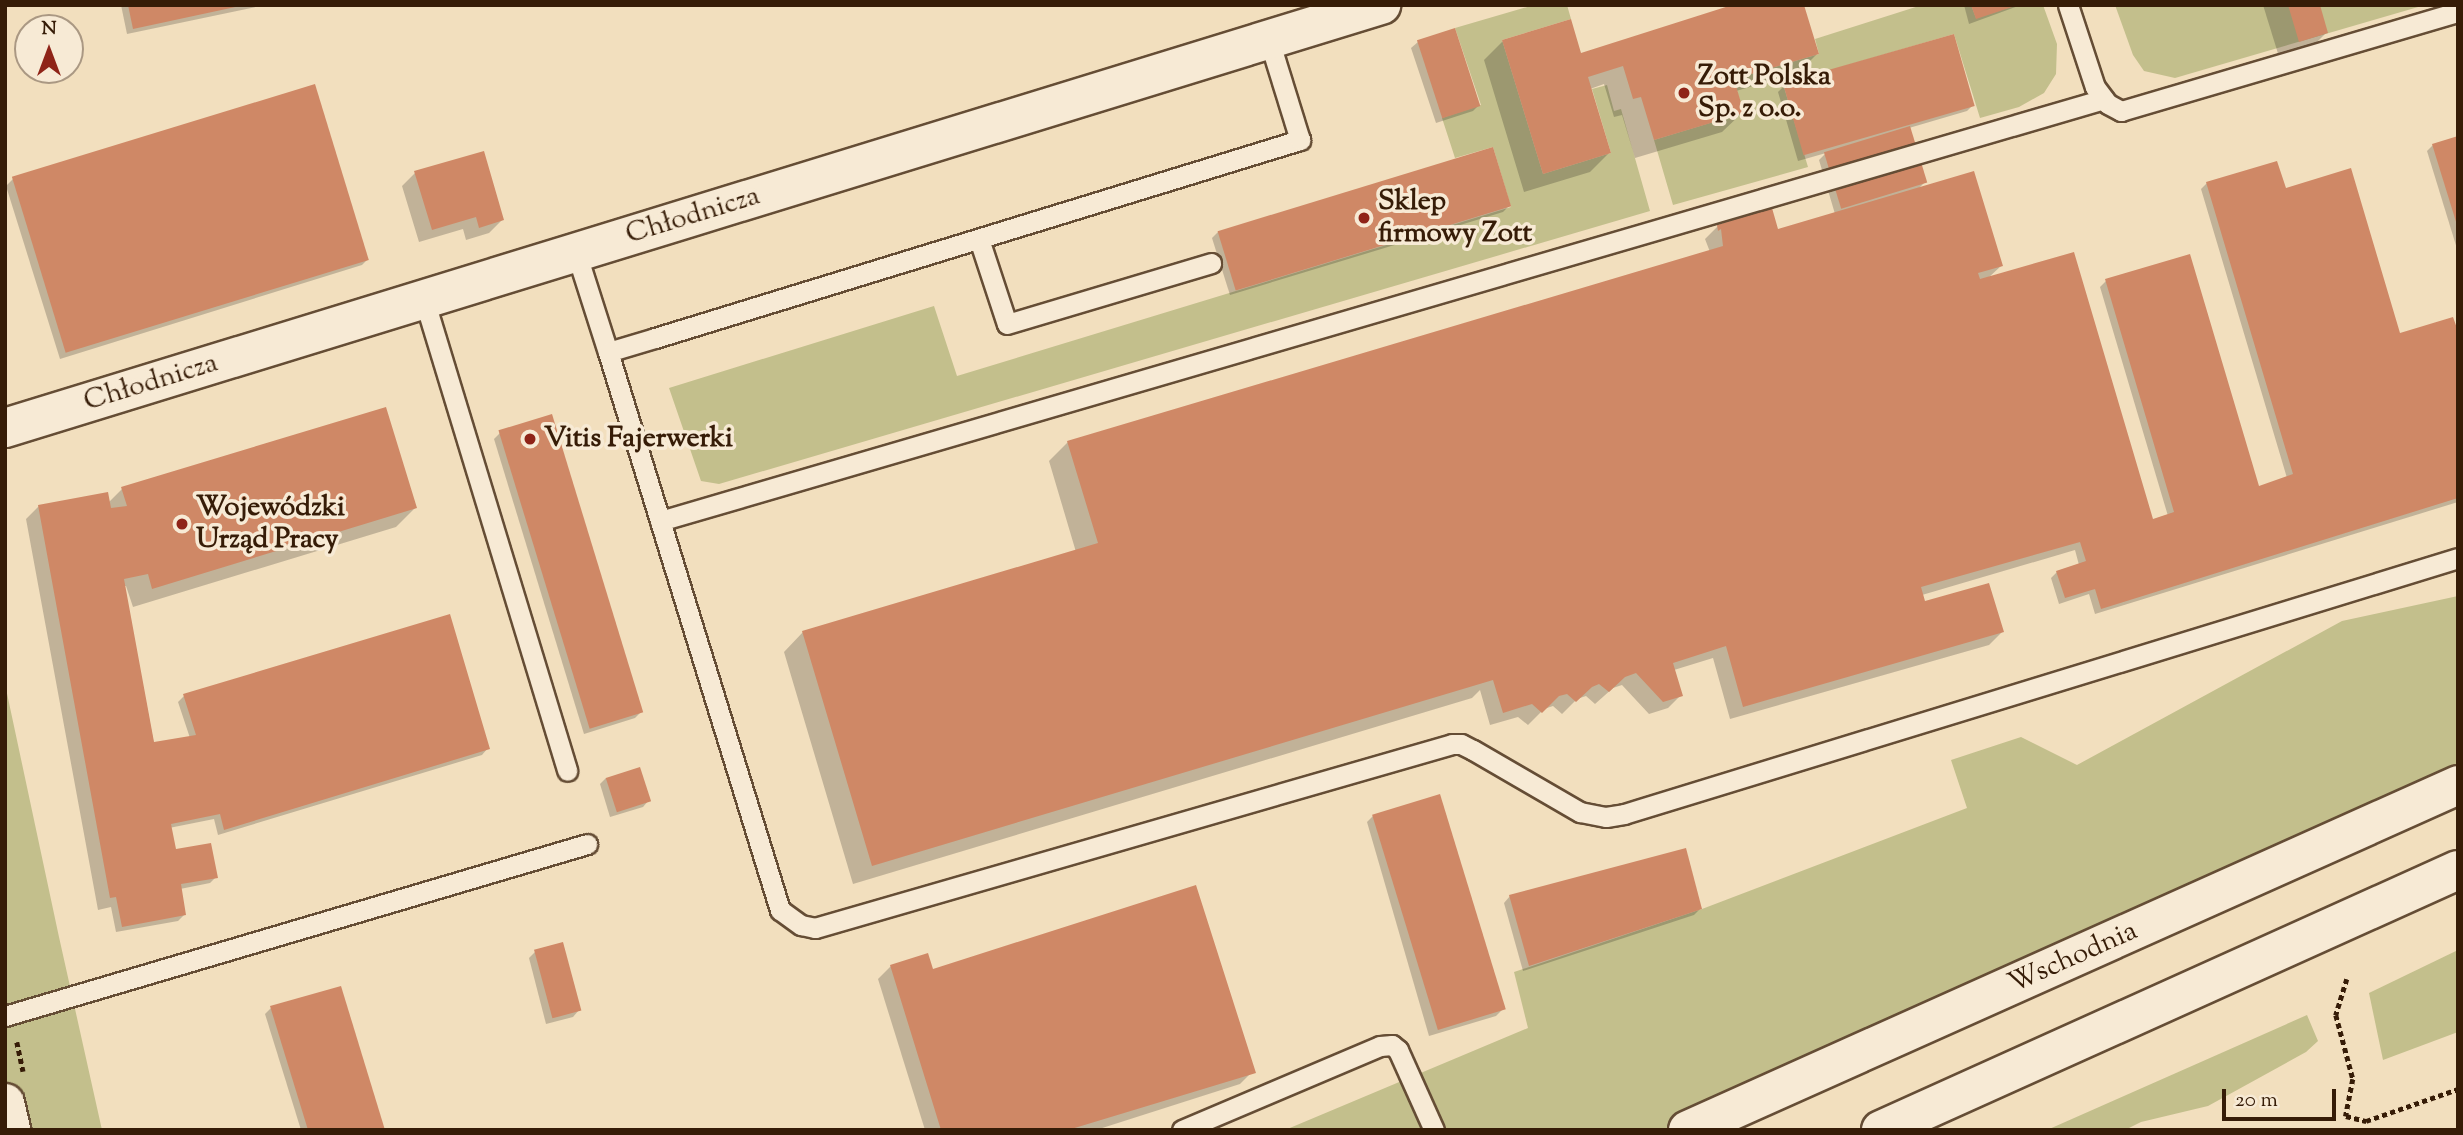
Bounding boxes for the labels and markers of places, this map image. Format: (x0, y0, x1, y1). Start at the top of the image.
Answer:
place label: Zott Polska Sp. z o.o. (1698, 60, 1831, 126)
marker: Zott Polska Sp. z o.o. (1676, 85, 1692, 101)
place label: Sklep firmowy Zott (1378, 185, 1532, 251)
marker: Sklep firmowy Zott (1356, 210, 1372, 226)
place label: Vitis Fajerwerki (544, 422, 733, 456)
marker: Vitis Fajerwerki (522, 431, 538, 447)
place label: Wojewódzki Urząd Pracy (196, 491, 345, 557)
marker: Wojewódzki Urząd Pracy (174, 516, 190, 532)

